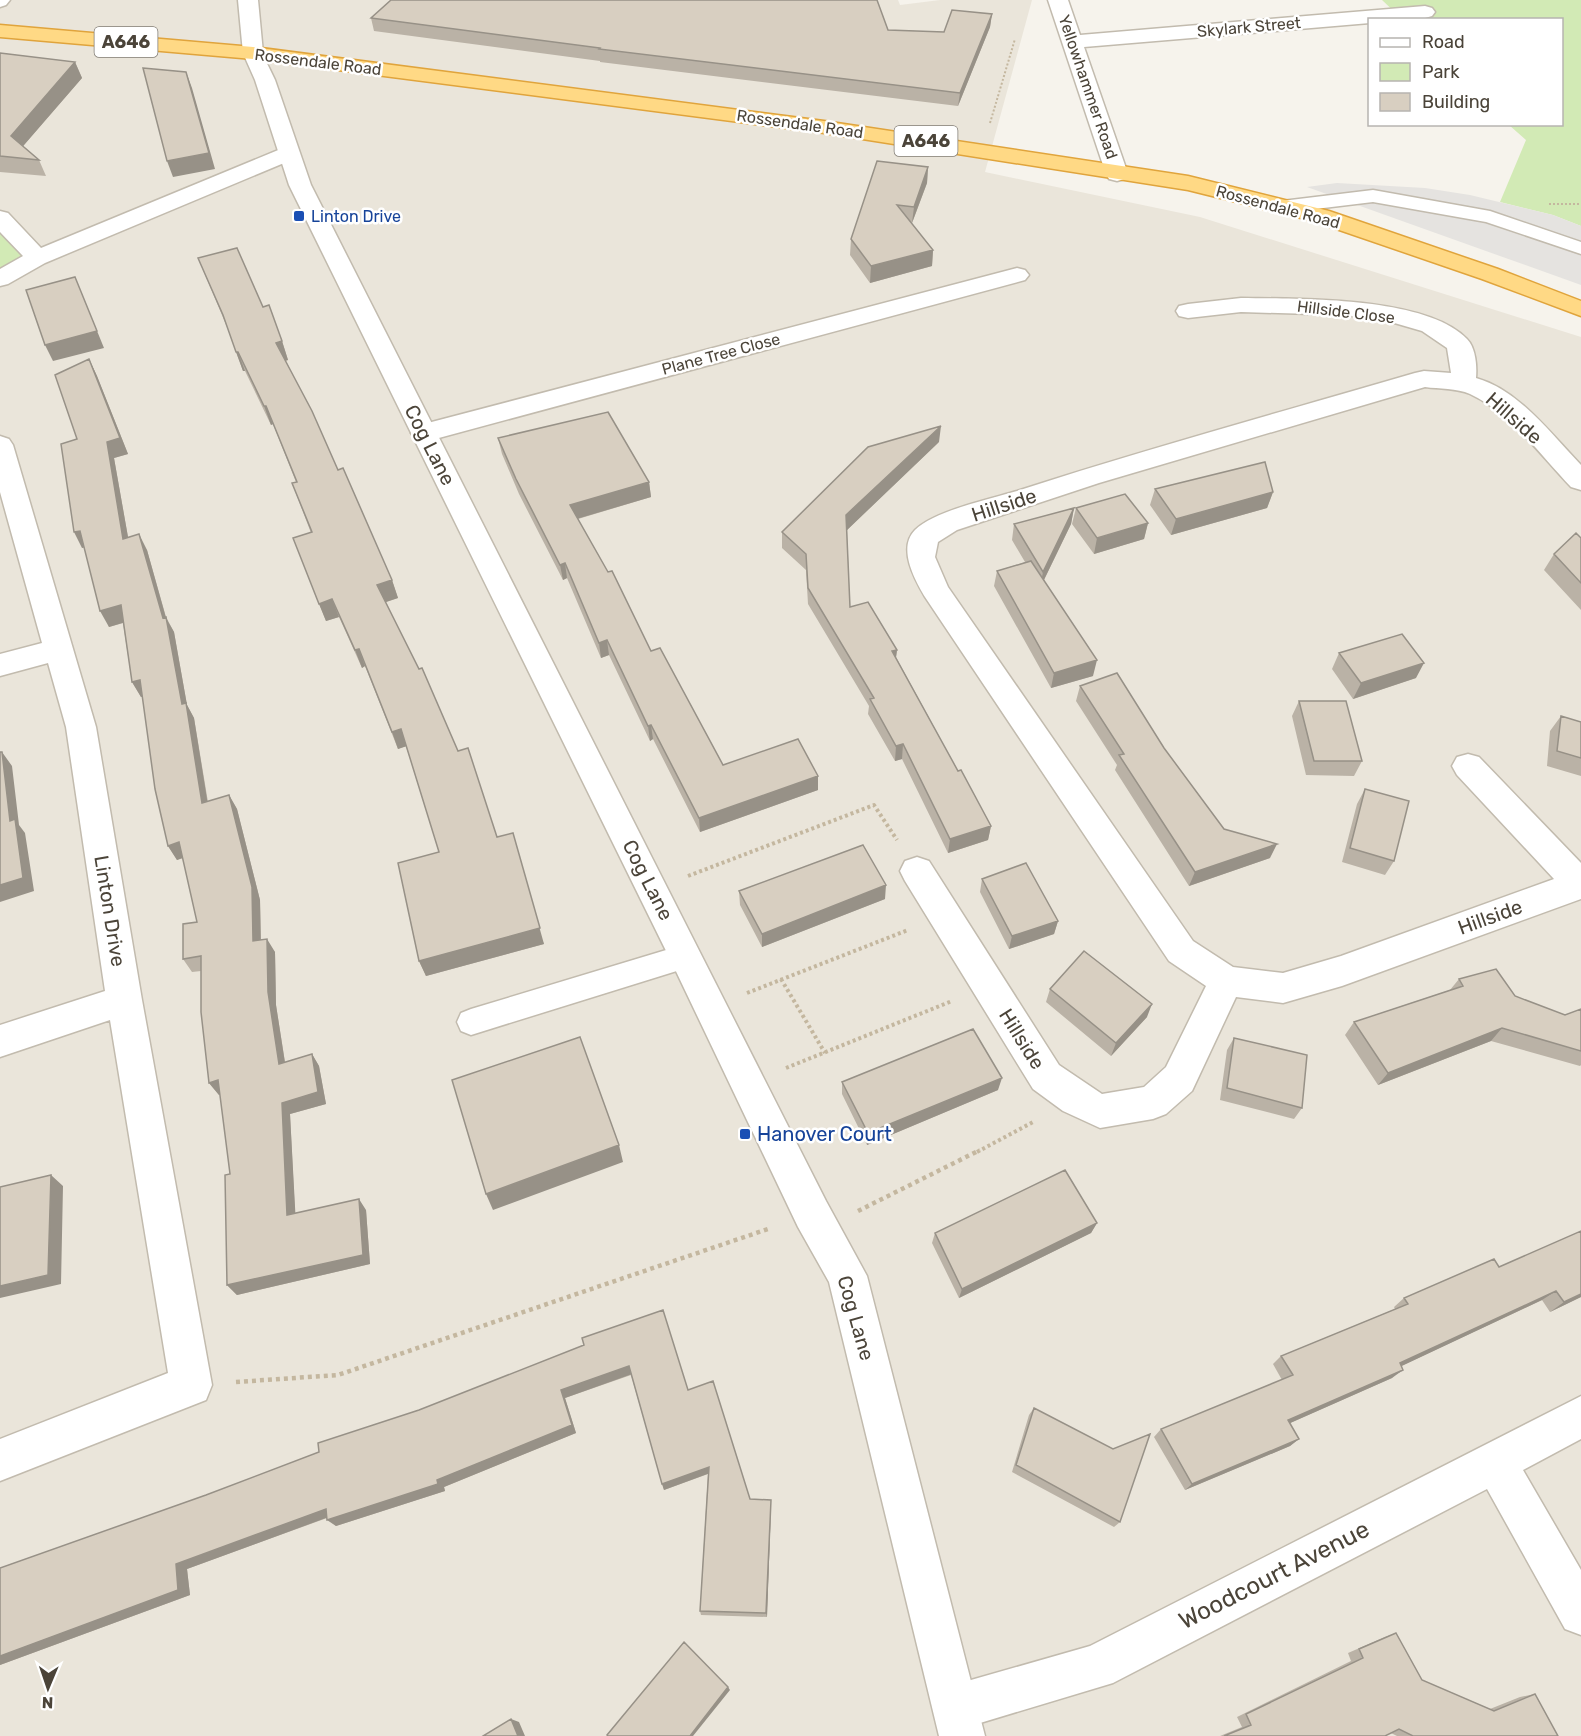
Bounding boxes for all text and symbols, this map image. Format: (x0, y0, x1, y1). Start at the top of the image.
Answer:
street label: Yellowhammer Road (1054, 12, 1122, 162)
street label: Skylark Street (1196, 13, 1302, 41)
legend (1368, 18, 1563, 126)
road number: A646 (94, 27, 158, 57)
text: Road (1422, 31, 1465, 53)
street label: Rossendale Road (254, 45, 382, 79)
text: Park (1422, 61, 1460, 83)
text: Building (1422, 91, 1490, 113)
street label: Rossendale Road (736, 106, 864, 142)
road number: A646 (894, 126, 958, 156)
street label: Rossendale Road (1214, 181, 1342, 233)
place label: Linton Drive (311, 207, 401, 226)
marker: Linton Drive (292, 209, 306, 223)
street label: Hillside Close (1296, 297, 1396, 327)
street label: Plane Tree Close (660, 329, 782, 379)
street label: Hillside (1481, 387, 1547, 449)
street label: Cog Lane (399, 401, 461, 489)
street label: Hillside (968, 483, 1040, 527)
street label: Cog Lane (617, 836, 679, 924)
street label: Linton Drive (89, 854, 131, 968)
street label: Hillside (1454, 894, 1526, 940)
street label: Hillside (994, 1004, 1050, 1074)
place label: Hanover Court (757, 1122, 892, 1146)
marker: Hanover Court (738, 1127, 752, 1141)
street label: Cog Lane (832, 1273, 880, 1363)
street label: Woodcourt Avenue (1174, 1515, 1374, 1635)
north arrow (18, 1658, 78, 1718)
text: N (41, 1693, 54, 1712)

